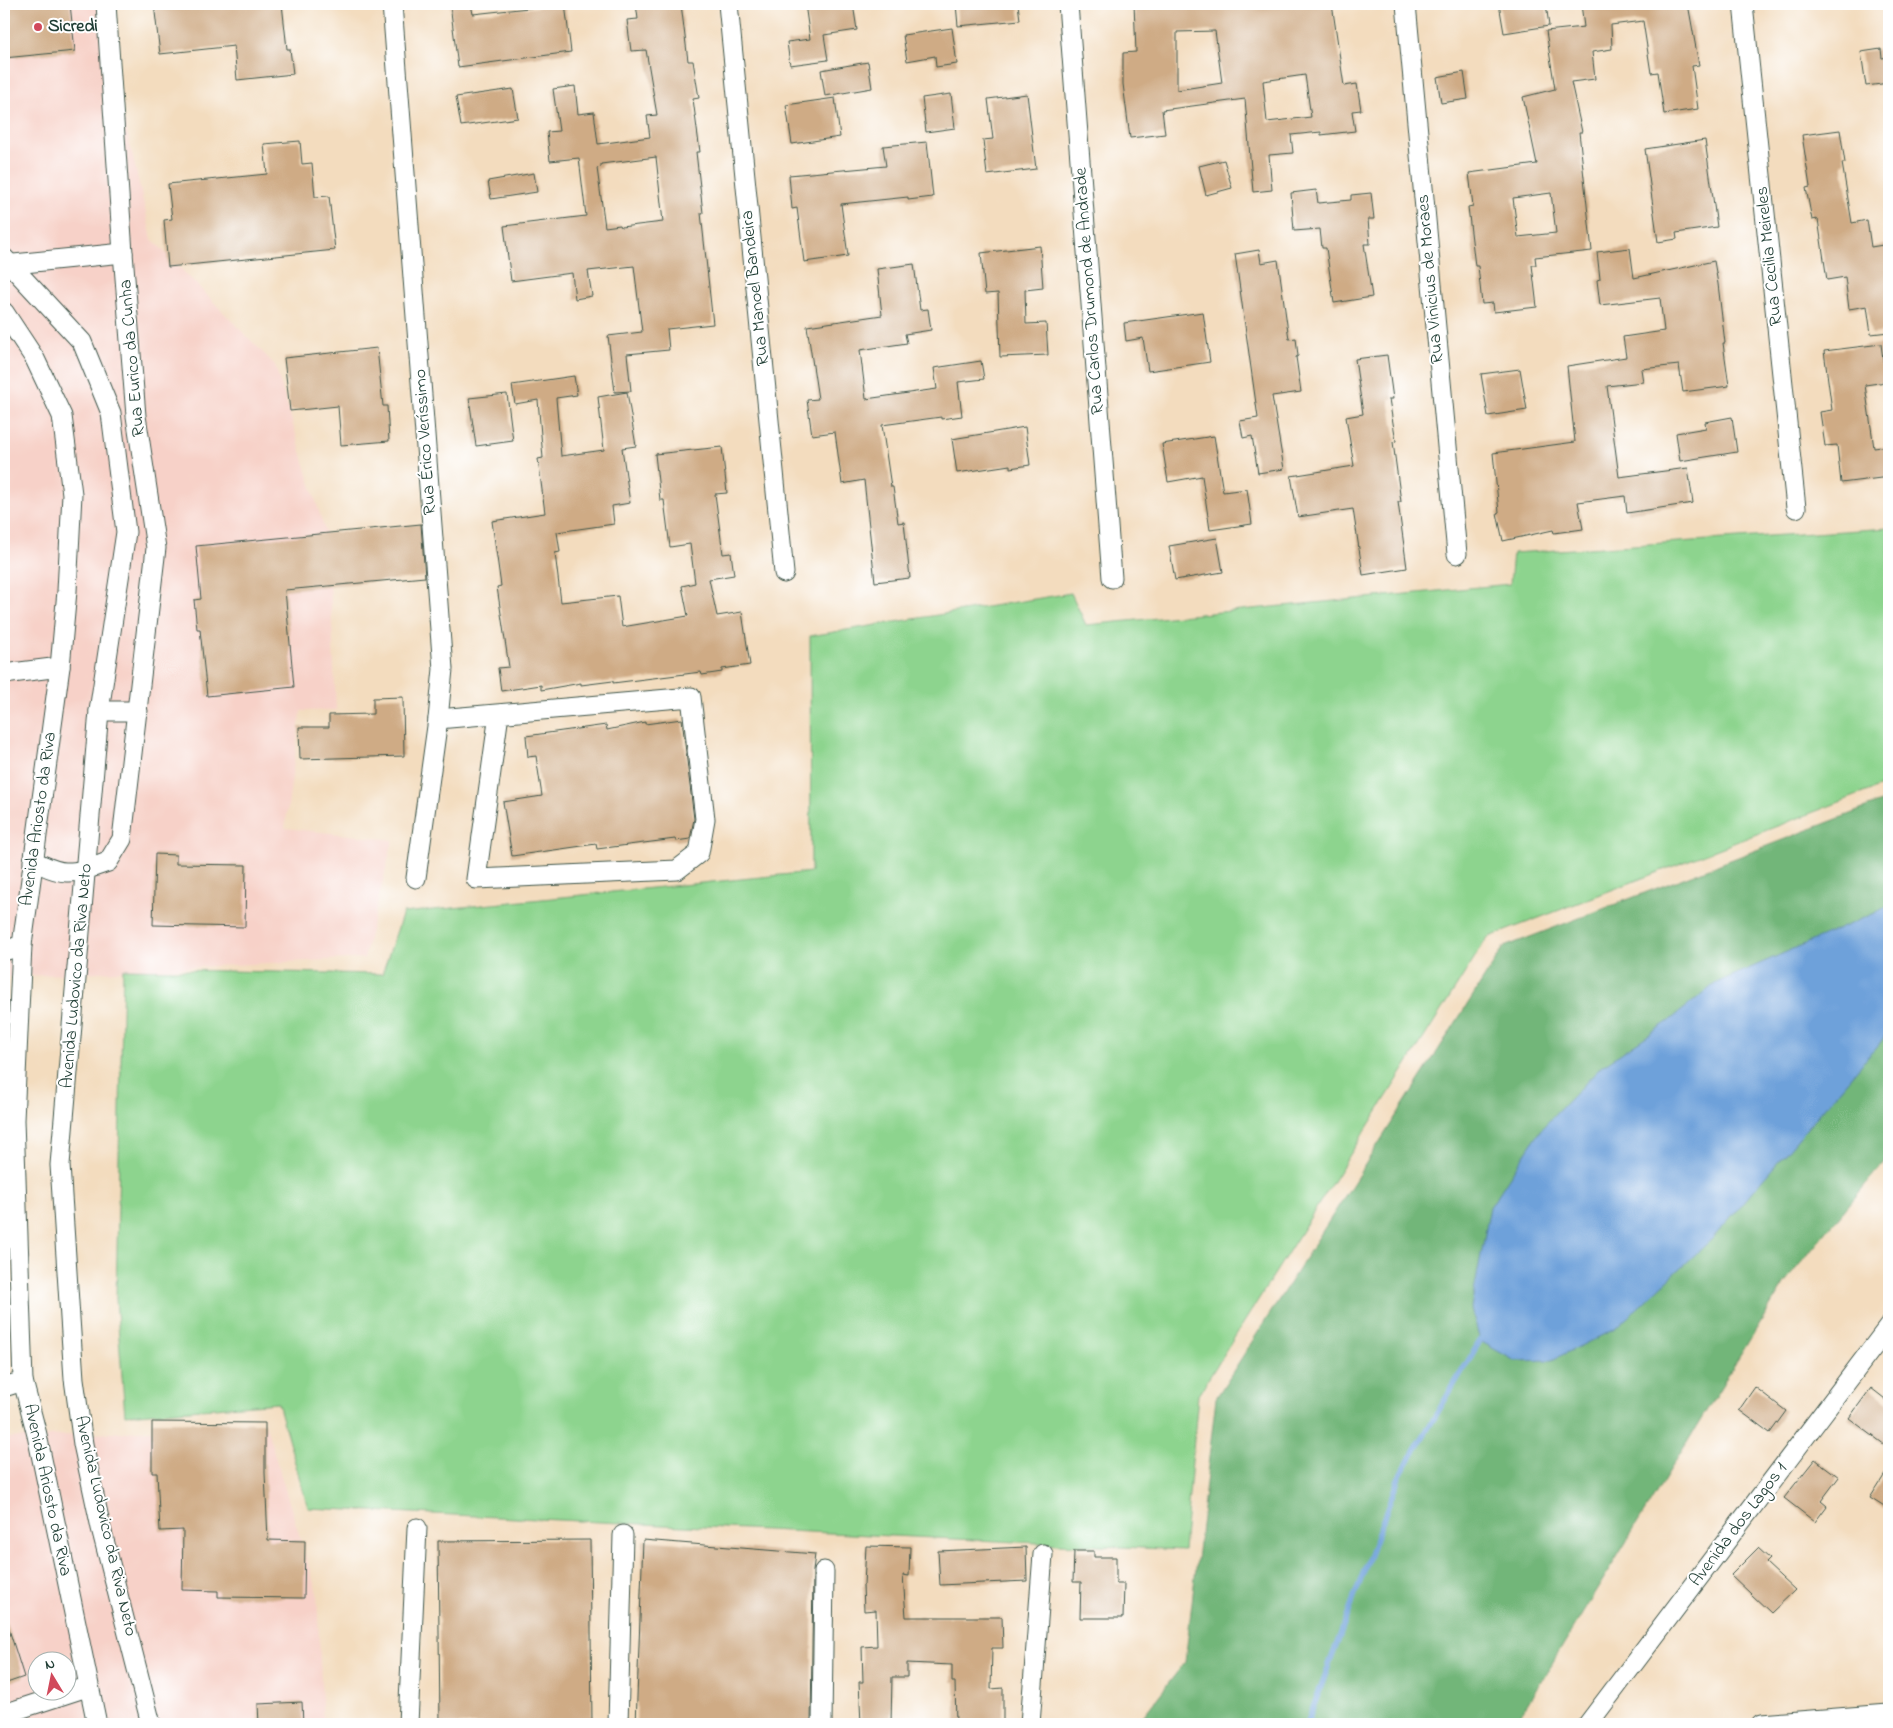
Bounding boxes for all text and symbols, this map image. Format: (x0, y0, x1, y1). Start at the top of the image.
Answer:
place label: Sicredi (48, 14, 98, 40)
marker: Sicredi (32, 21, 44, 33)
street label: Rua Carlos Drumond de Andrade (1068, 166, 1112, 415)
street label: Rua Cecilia Meireles (1750, 185, 1790, 327)
street label: Rua Vinicius de Moraes (1411, 193, 1451, 365)
street label: Rua Manoel Bandeira (735, 209, 777, 367)
street label: Rua Eurico da Cunha (113, 278, 153, 438)
street label: Rua Érico Veríssimo (408, 368, 444, 516)
street label: Avenida Ariosto da Riva (14, 730, 64, 908)
street label: Avenida Ludovico da Riva Neto (54, 862, 100, 1090)
street label: Avenida Ariosto da Riva (16, 1401, 78, 1579)
street label: Avenida Ludovico da Riva Neto (67, 1413, 143, 1639)
street label: Avenida dos Lagos 1 (1684, 1457, 1795, 1593)
north arrow (28, 1650, 78, 1700)
text: N (44, 1654, 56, 1676)

